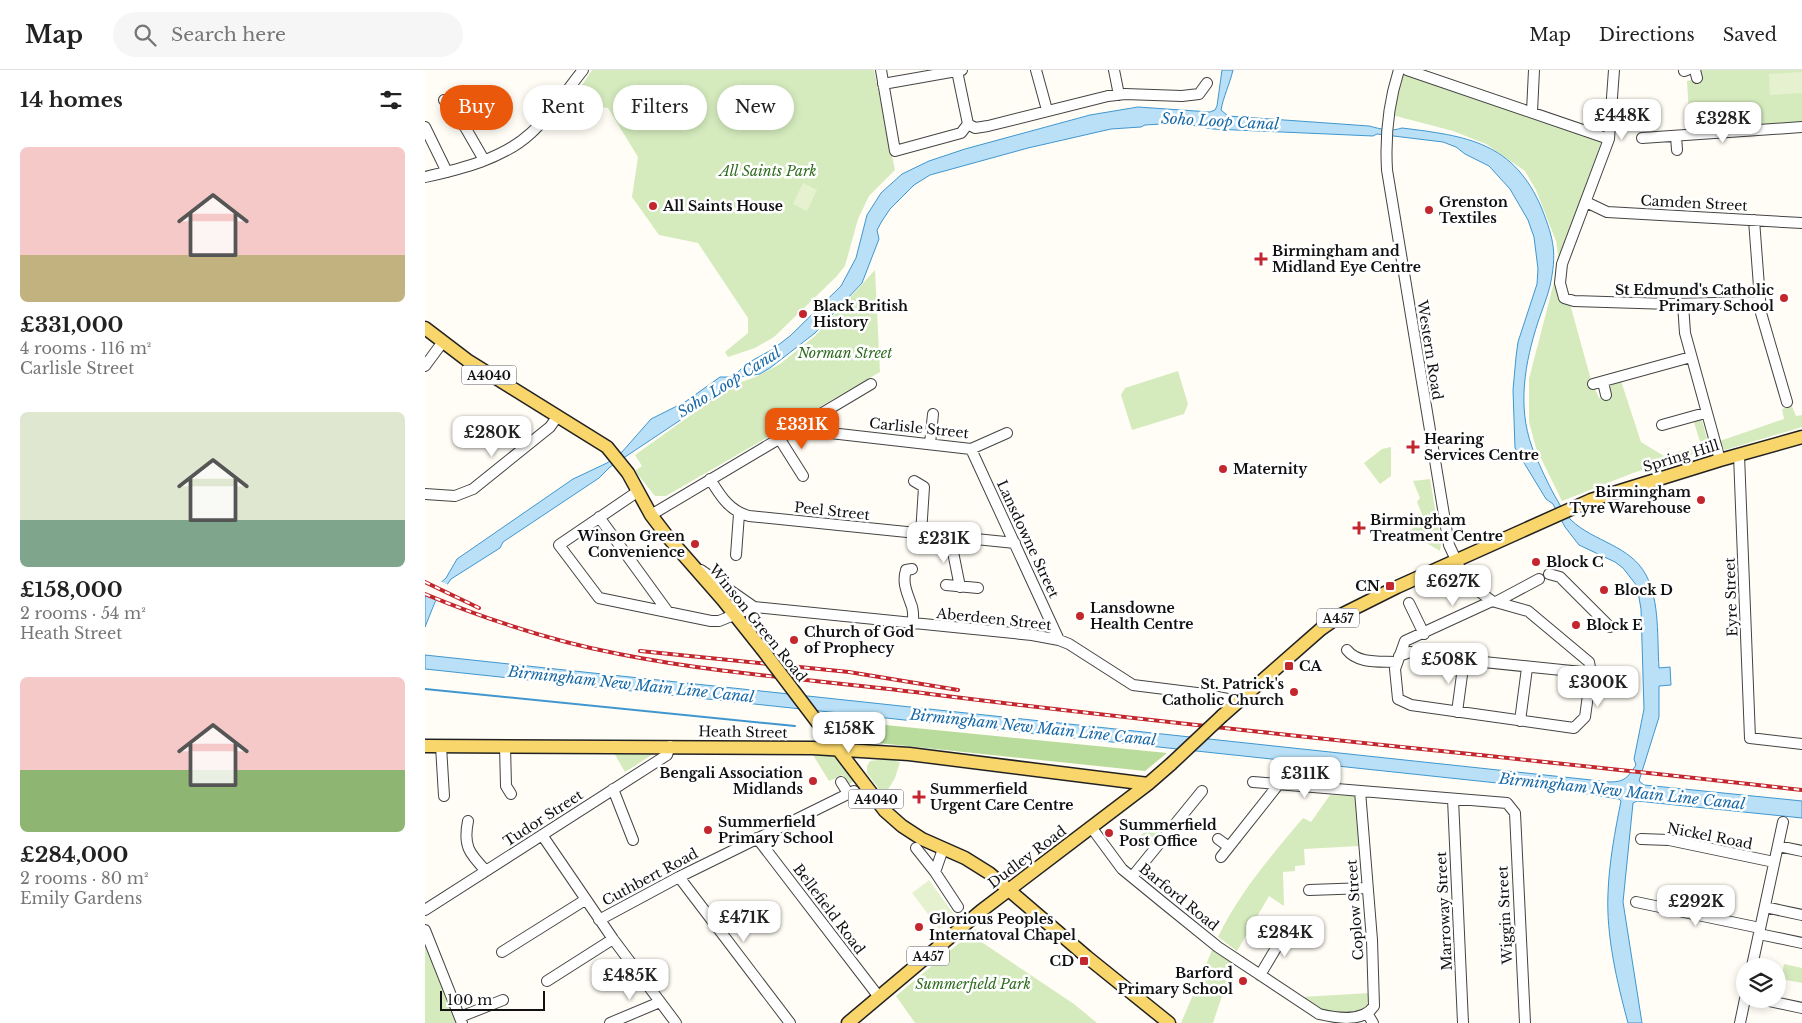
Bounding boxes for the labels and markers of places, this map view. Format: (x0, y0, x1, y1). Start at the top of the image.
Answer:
pin: £448K (1587, 98, 1657, 141)
pin: £328K (1688, 102, 1758, 144)
place label: Grenston Textiles (1439, 193, 1508, 227)
place label: All Saints House (662, 197, 783, 215)
marker: All Saints House (647, 200, 659, 212)
marker: Grenston Textiles (1423, 204, 1435, 216)
place label: Birmingham and Midland Eye Centre (1272, 242, 1421, 276)
marker: Birmingham and Midland Eye Centre (1254, 252, 1268, 266)
place label: St Edmund's Catholic Primary School (1615, 281, 1774, 315)
marker: St Edmund's Catholic Primary School (1778, 292, 1790, 304)
place label: Black British History (813, 297, 908, 331)
marker: Black British History (797, 308, 809, 320)
pin: £331K (767, 408, 837, 450)
pin: £280K (457, 416, 527, 458)
place label: Hearing Services Centre (1424, 430, 1539, 464)
marker: Hearing Services Centre (1406, 440, 1420, 454)
place label: Maternity (1233, 460, 1308, 478)
marker: Maternity (1217, 463, 1229, 475)
place label: Birmingham Tyre Warehouse (1570, 483, 1692, 517)
marker: Birmingham Tyre Warehouse (1695, 494, 1707, 506)
place label: Birmingham Treatment Centre (1370, 511, 1503, 545)
marker: Birmingham Treatment Centre (1352, 521, 1366, 535)
pin: £231K (909, 522, 979, 564)
place label: Winson Green Convenience (576, 527, 685, 561)
marker: Winson Green Convenience (689, 538, 701, 550)
place label: Block C (1546, 553, 1604, 571)
marker: Block C (1530, 556, 1542, 568)
pin: £627K (1418, 564, 1488, 607)
place label: CN (1355, 577, 1380, 595)
marker: CN (1384, 580, 1396, 592)
place label: Block D (1614, 581, 1673, 599)
marker: Block D (1598, 584, 1610, 596)
place label: Lansdowne Health Centre (1090, 599, 1194, 633)
marker: Lansdowne Health Centre (1074, 610, 1086, 622)
place label: Block E (1586, 616, 1643, 634)
marker: Block E (1570, 619, 1582, 631)
place label: Church of God of Prophecy (804, 623, 915, 657)
marker: Church of God of Prophecy (788, 634, 800, 646)
pin: £508K (1414, 642, 1484, 685)
place label: CA (1299, 657, 1323, 675)
marker: CA (1283, 660, 1295, 672)
pin: £300K (1563, 666, 1633, 708)
place label: St. Patrick's Catholic Church (1162, 675, 1284, 709)
marker: St. Patrick's Catholic Church (1288, 686, 1300, 698)
pin: £158K (814, 712, 884, 754)
pin: £311K (1270, 756, 1340, 799)
place label: Bengali Association Midlands (659, 764, 803, 798)
marker: Bengali Association Midlands (807, 775, 819, 787)
place label: Summerfield Urgent Care Centre (930, 780, 1074, 814)
marker: Summerfield Urgent Care Centre (912, 790, 926, 804)
place label: Summerfield Primary School (718, 813, 834, 847)
place label: Summerfield Post Office (1119, 816, 1217, 850)
marker: Summerfield Primary School (702, 824, 714, 836)
marker: Summerfield Post Office (1103, 827, 1115, 839)
pin: £292K (1661, 884, 1731, 927)
pin: £471K (709, 900, 779, 943)
place label: Glorious Peoples Internatoval Chapel (929, 910, 1076, 944)
pin: £284K (1250, 916, 1320, 958)
marker: Glorious Peoples Internatoval Chapel (913, 921, 925, 933)
place label: CD (1050, 952, 1074, 970)
marker: CD (1078, 955, 1090, 967)
pin: £485K (595, 958, 665, 1001)
place label: Barford Primary School (1117, 964, 1233, 998)
marker: Barford Primary School (1237, 975, 1249, 987)

